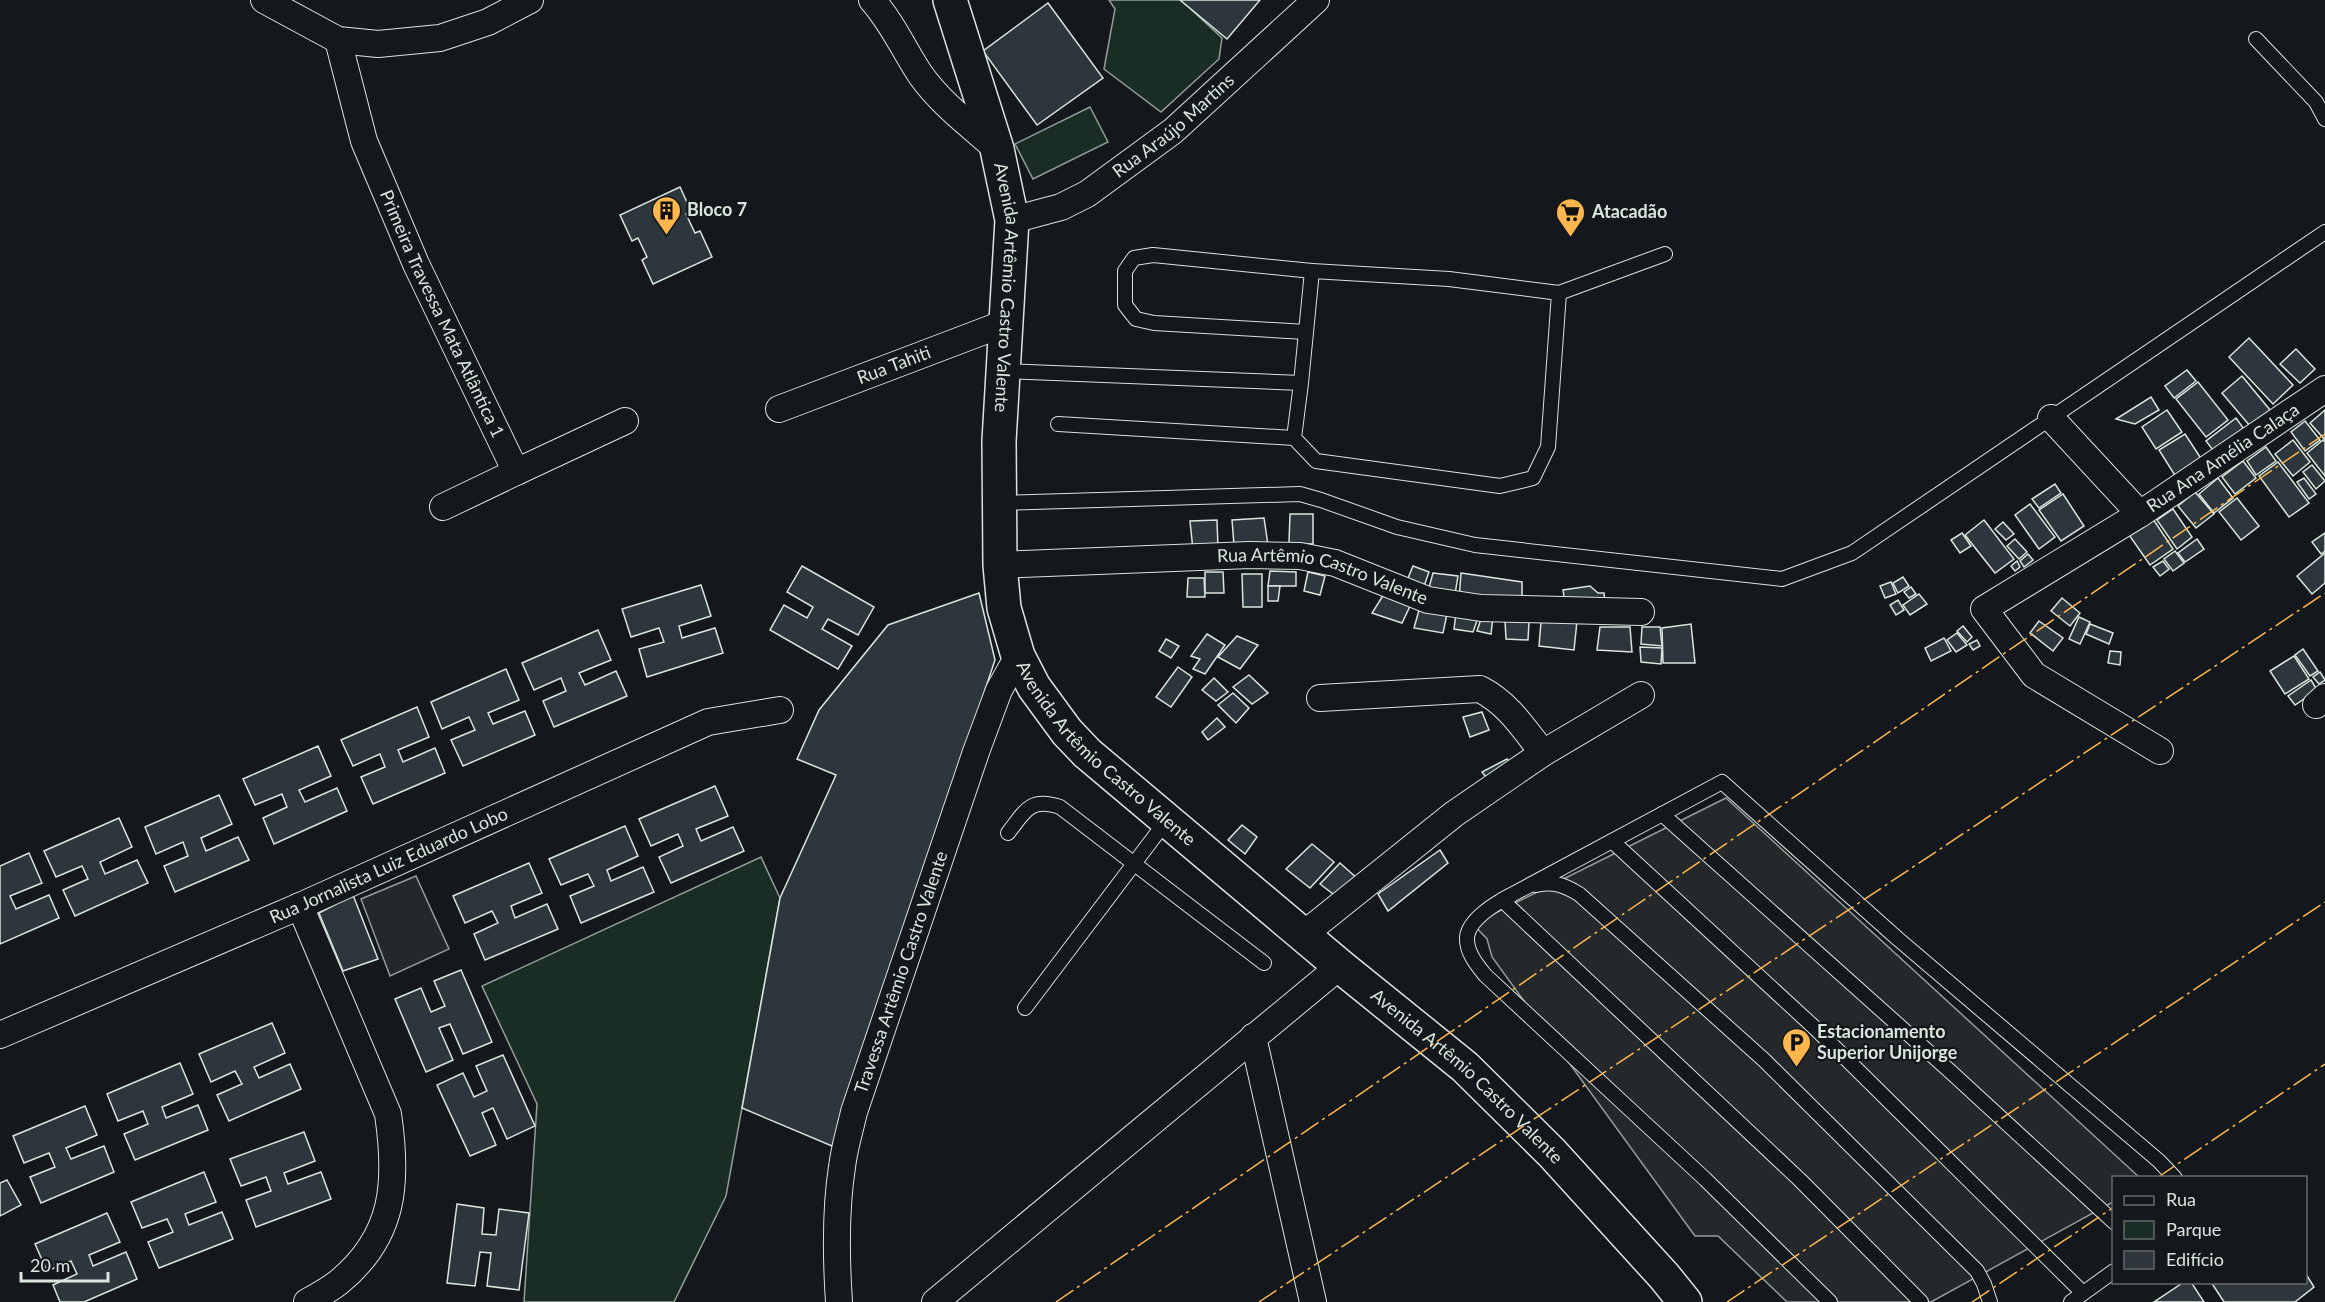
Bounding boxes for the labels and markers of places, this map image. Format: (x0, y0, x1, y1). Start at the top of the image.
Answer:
building icon: Bloco 7 (650, 194, 682, 236)
supermarket icon: Atacadão (1555, 196, 1587, 238)
place label: Bloco 7 (687, 198, 747, 220)
place label: Atacadão (1591, 200, 1667, 222)
place label: Estacionamento Superior Unijorge (1817, 1020, 1958, 1063)
parking icon: Estacionamento Superior Unijorge (1780, 1026, 1812, 1068)

